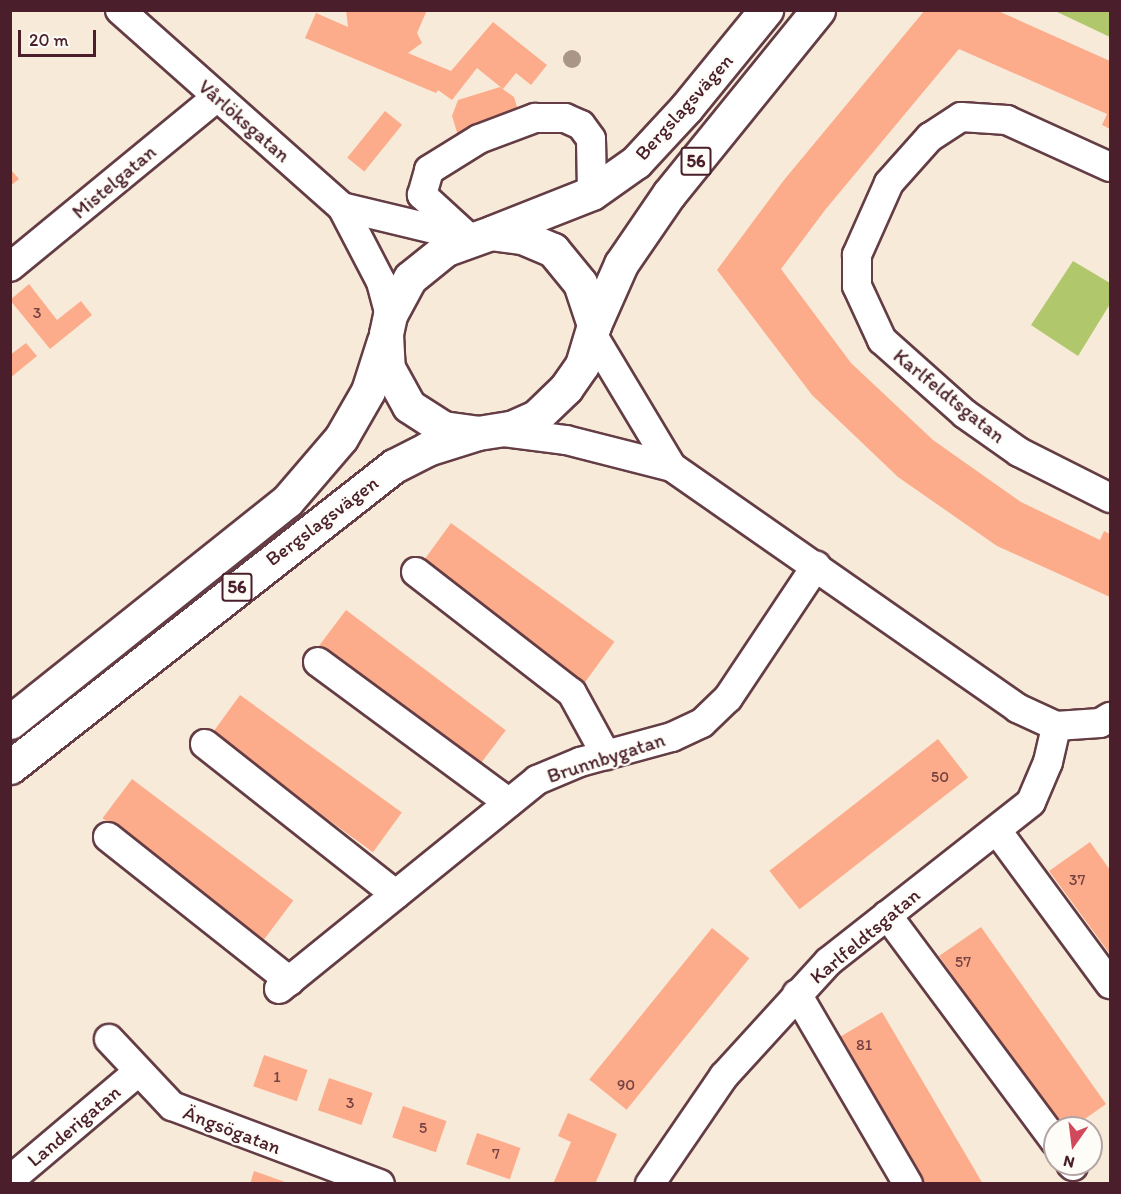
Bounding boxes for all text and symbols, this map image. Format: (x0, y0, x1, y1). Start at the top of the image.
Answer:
scale bar (21, 18, 99, 56)
text: 20 m (29, 29, 69, 51)
street label: Bergslagsvägen (630, 49, 738, 165)
street label: Vårlöksgatan (193, 75, 295, 167)
street label: Mistelgatan (67, 140, 161, 224)
road number: 56 (680, 146, 712, 176)
house number: 3 (33, 303, 41, 323)
street label: Karlfeldtsgatan (888, 344, 1010, 448)
street label: Bergslagsvägen (261, 471, 383, 571)
road number: 56 (220, 572, 254, 602)
street label: Brunnbygatan (544, 728, 668, 788)
house number: 50 (931, 767, 949, 787)
house number: 37 (1069, 870, 1085, 890)
street label: Karlfeldtsgatan (805, 883, 925, 989)
house number: 57 (955, 952, 971, 972)
house number: 81 (856, 1035, 872, 1055)
house number: 1 (273, 1067, 281, 1087)
house number: 90 (617, 1075, 635, 1095)
street label: Landerigatan (22, 1080, 126, 1172)
house number: 3 (346, 1093, 354, 1113)
street label: Ängsögatan (180, 1100, 284, 1160)
north arrow (1043, 1116, 1103, 1176)
house number: 5 (419, 1118, 427, 1138)
house number: 7 (492, 1144, 500, 1164)
text: N (1061, 1151, 1077, 1173)

